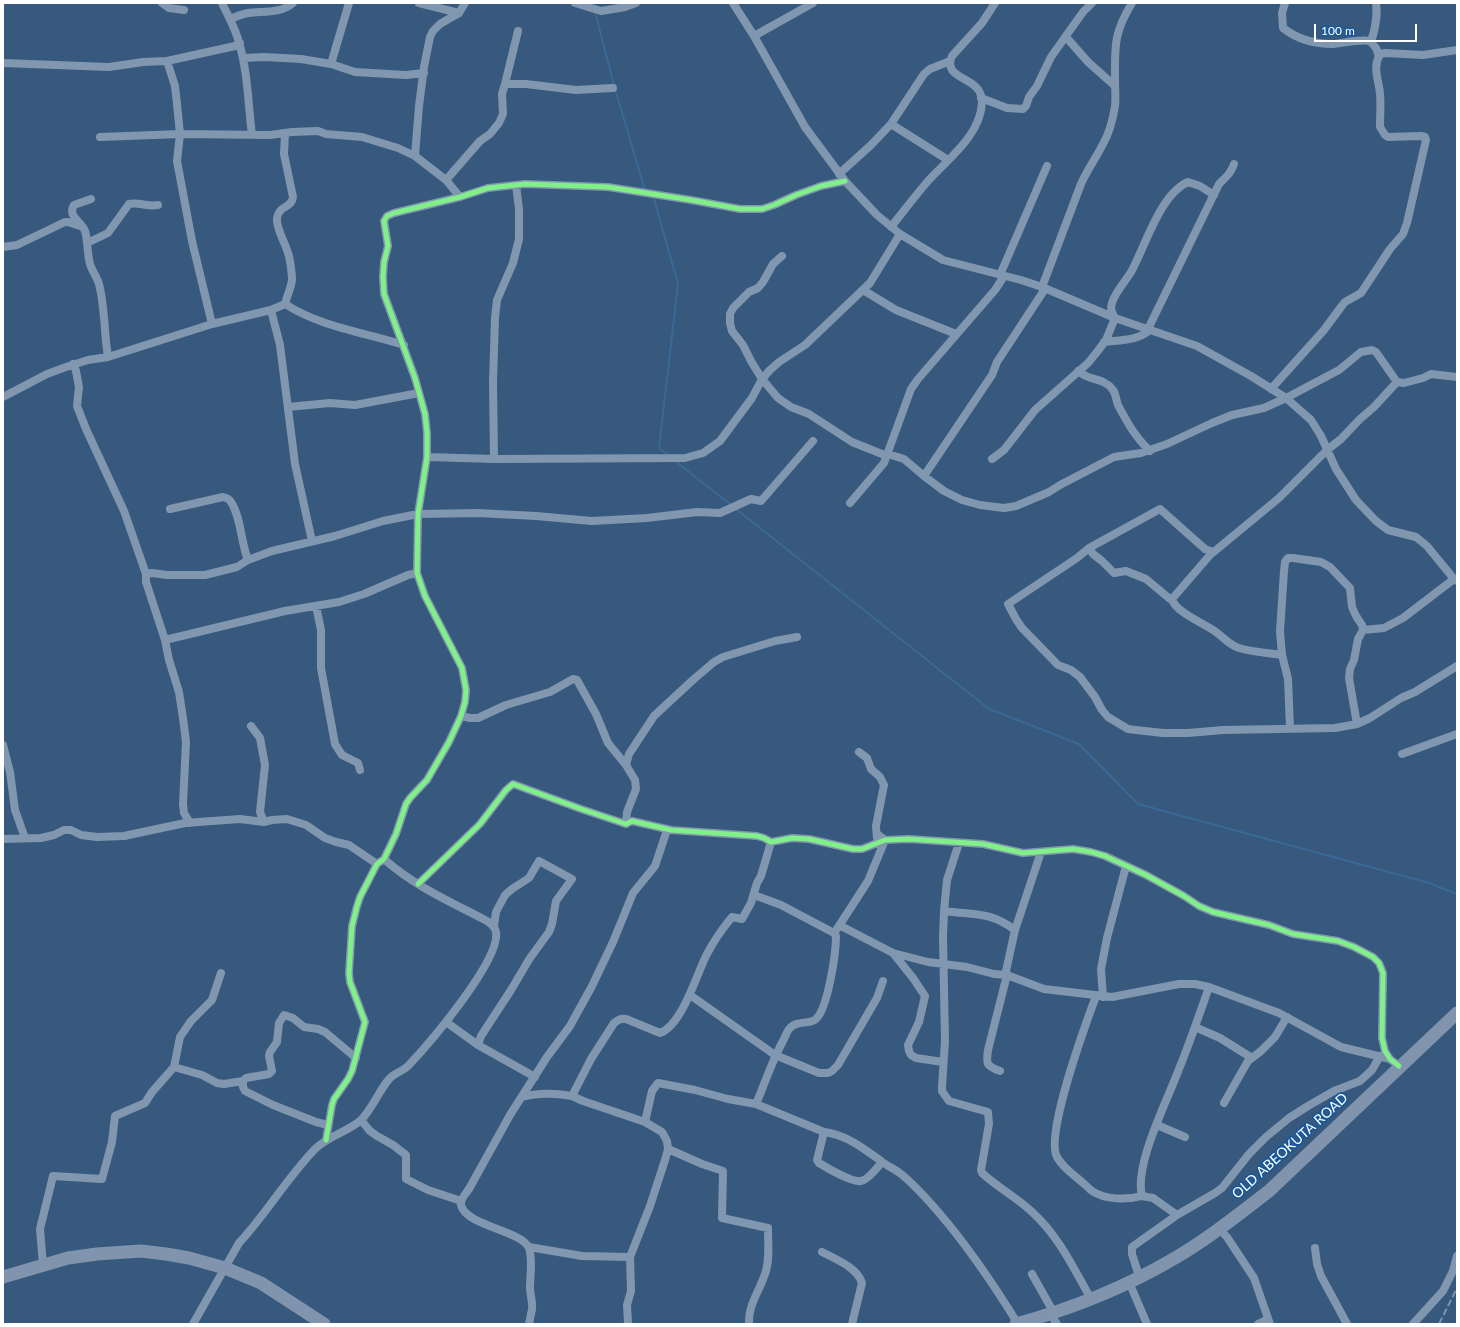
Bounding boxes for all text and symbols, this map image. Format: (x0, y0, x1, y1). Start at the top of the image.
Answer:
scale bar (1316, 16, 1419, 42)
text: 100 m (1321, 23, 1355, 38)
street label: OLD ABEOKUTA ROAD (1229, 1090, 1351, 1202)

